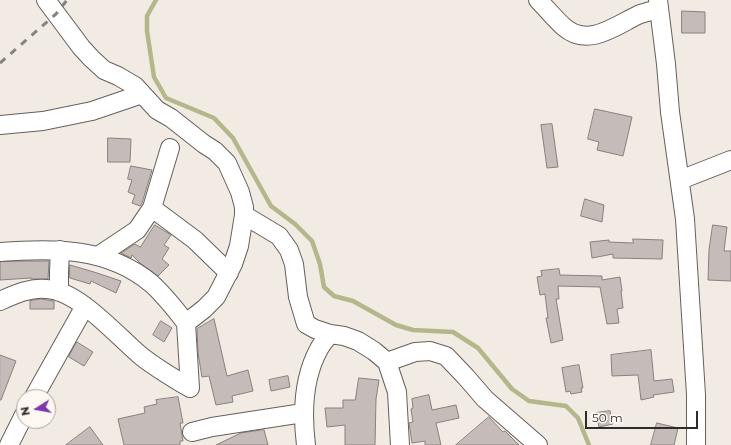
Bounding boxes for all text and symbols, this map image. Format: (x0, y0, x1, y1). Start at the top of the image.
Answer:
north arrow (16, 389, 56, 429)
scale bar (587, 403, 700, 429)
text: N (17, 405, 33, 417)
text: 50 m (592, 410, 623, 425)

